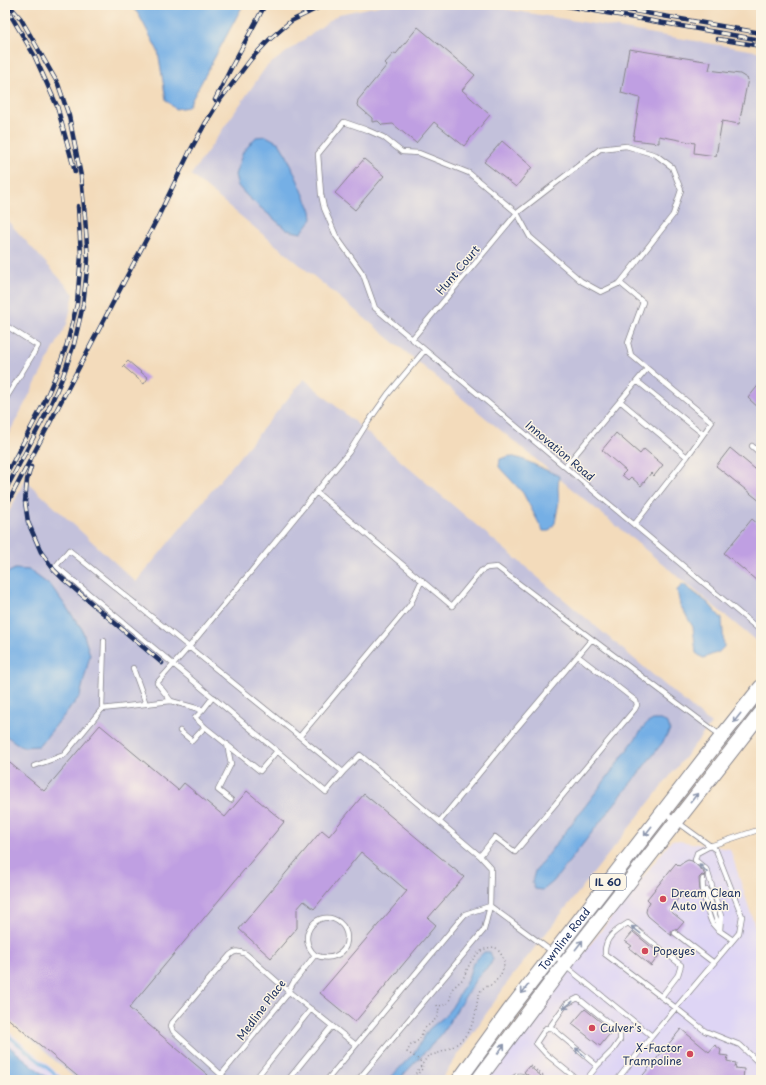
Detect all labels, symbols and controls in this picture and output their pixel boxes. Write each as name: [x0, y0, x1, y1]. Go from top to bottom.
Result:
street label: Hunt Court: [432, 241, 484, 298]
street label: Innovation Road: [522, 417, 599, 485]
one-way arrow: [732, 712, 741, 723]
one-way arrow: [689, 793, 698, 804]
one-way arrow: [643, 825, 652, 836]
one-way arrow: [698, 863, 707, 873]
road number: IL 60: [590, 874, 626, 890]
place label: Dream Clean Auto Wash: [671, 884, 741, 914]
marker: Dream Clean Auto Wash: [658, 894, 668, 904]
street label: Townline Road: [534, 904, 594, 974]
one-way arrow: [631, 925, 642, 934]
one-way arrow: [575, 939, 584, 950]
place label: Popeyes: [653, 942, 695, 959]
marker: Popeyes: [640, 946, 650, 956]
street label: Medline Place: [232, 975, 289, 1044]
one-way arrow: [521, 984, 530, 995]
one-way arrow: [563, 1000, 573, 1009]
place label: Culver's: [600, 1019, 642, 1036]
marker: Culver's: [587, 1023, 597, 1033]
place label: X-Factor Trampoline: [623, 1039, 683, 1069]
one-way arrow: [497, 1043, 505, 1054]
one-way arrow: [574, 1047, 585, 1056]
marker: X-Factor Trampoline: [685, 1049, 695, 1059]

